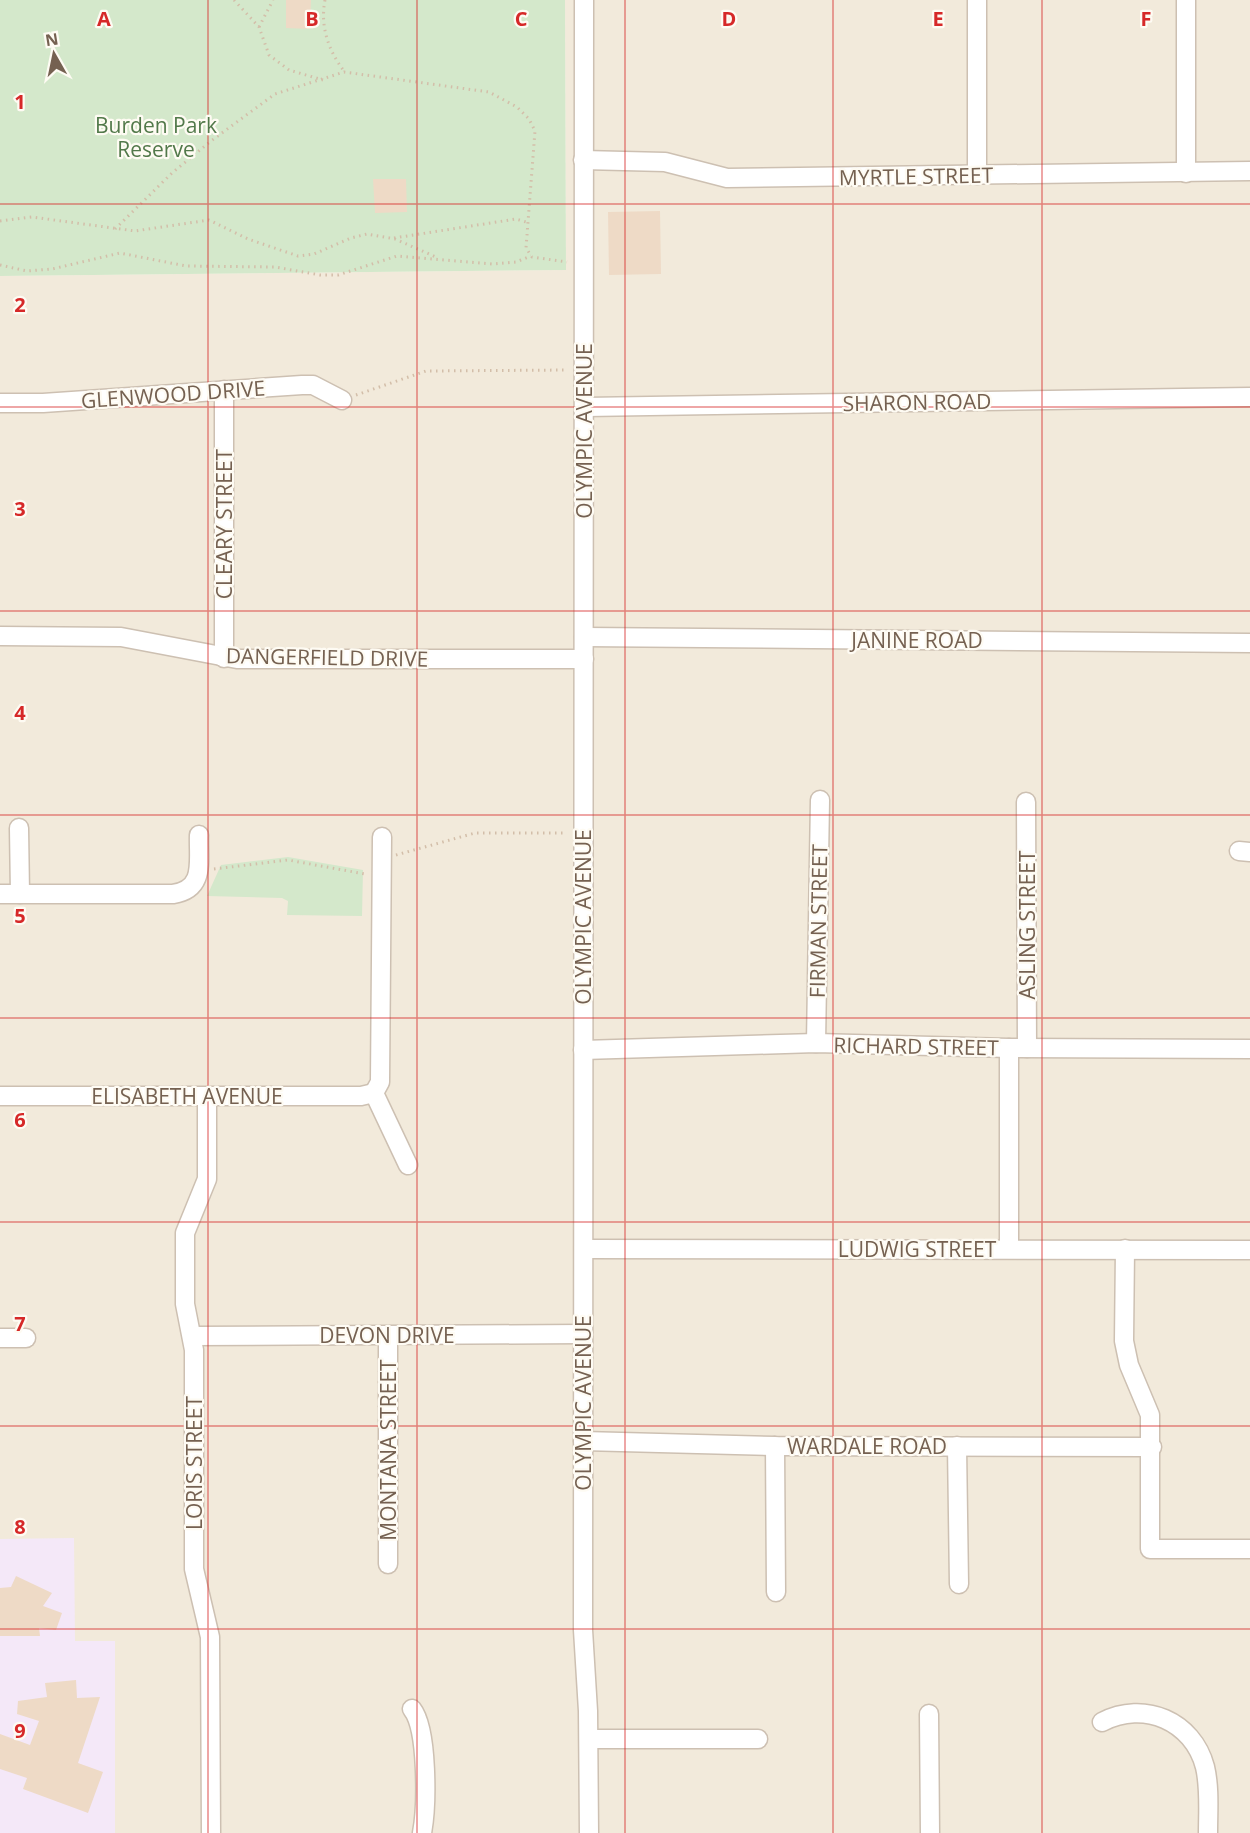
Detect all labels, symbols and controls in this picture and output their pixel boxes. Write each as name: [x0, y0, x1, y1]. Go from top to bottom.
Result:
text: A: [97, 5, 111, 32]
text: B: [305, 5, 319, 32]
text: C: [515, 5, 528, 32]
text: D: [722, 5, 736, 32]
text: E: [932, 5, 944, 32]
text: F: [1141, 5, 1151, 32]
north arrow: [24, 24, 84, 84]
text: N: [44, 27, 60, 51]
text: 1: [14, 88, 26, 115]
park label: Burden Park Reserve: [95, 111, 217, 163]
street label: MYRTLE STREET: [839, 161, 994, 191]
text: 2: [14, 291, 26, 318]
street label: OLYMPIC AVENUE: [570, 343, 598, 519]
street label: GLENWOOD DRIVE: [80, 374, 266, 414]
street label: SHARON ROAD: [842, 387, 992, 417]
street label: CLEARY STREET: [210, 448, 238, 599]
text: 3: [14, 495, 26, 522]
street label: JANINE ROAD: [849, 626, 983, 654]
street label: DANGERFIELD DRIVE: [226, 641, 428, 673]
text: 4: [14, 699, 26, 726]
street label: OLYMPIC AVENUE: [569, 829, 597, 1005]
street label: FIRMAN STREET: [803, 843, 833, 998]
street label: ASLING STREET: [1013, 850, 1041, 1000]
text: 5: [14, 902, 26, 929]
street label: RICHARD STREET: [833, 1031, 999, 1061]
street label: ELISABETH AVENUE: [91, 1082, 283, 1110]
text: 6: [14, 1106, 26, 1133]
street label: LUDWIG STREET: [838, 1235, 997, 1263]
text: 7: [14, 1310, 26, 1337]
street label: OLYMPIC AVENUE: [569, 1315, 597, 1491]
street label: DEVON DRIVE: [319, 1321, 455, 1349]
street label: MONTANA STREET: [374, 1359, 402, 1541]
street label: LORIS STREET: [180, 1396, 208, 1530]
street label: WARDALE ROAD: [787, 1432, 947, 1460]
text: 8: [14, 1513, 26, 1540]
text: 9: [14, 1717, 26, 1744]

